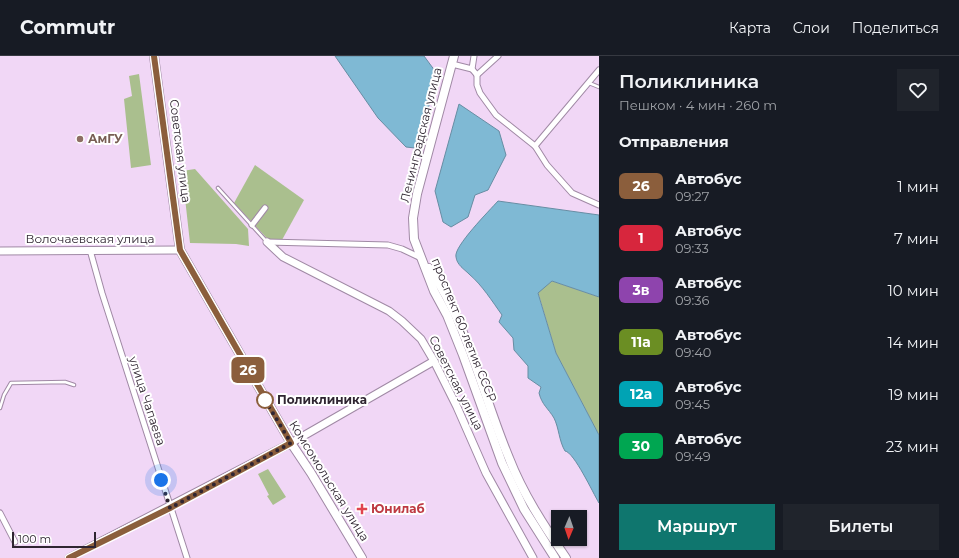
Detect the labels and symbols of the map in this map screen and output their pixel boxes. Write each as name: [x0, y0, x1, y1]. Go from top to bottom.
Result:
street label: Ленинградская улица: [396, 66, 445, 204]
street label: Советская улица: [167, 98, 194, 204]
place label: АмГУ: [88, 131, 123, 146]
marker: АмГУ: [75, 134, 85, 144]
street label: Волочаевская улица: [25, 231, 155, 246]
street label: проспект 60-летия СССР: [429, 256, 500, 404]
street label: Советская улица: [426, 333, 487, 433]
street label: улица Чапаева: [126, 353, 169, 447]
line badge: 26: [230, 357, 266, 383]
marker: Поликлиника: [256, 391, 274, 409]
place label: Поликлиника: [277, 392, 367, 407]
street label: Комсомольская улица: [286, 418, 373, 544]
your location: [151, 470, 171, 490]
place label: Юнилаб: [371, 501, 425, 516]
marker: Юнилаб: [356, 503, 368, 515]
north arrow: [551, 510, 587, 546]
scale bar: [12, 530, 96, 549]

